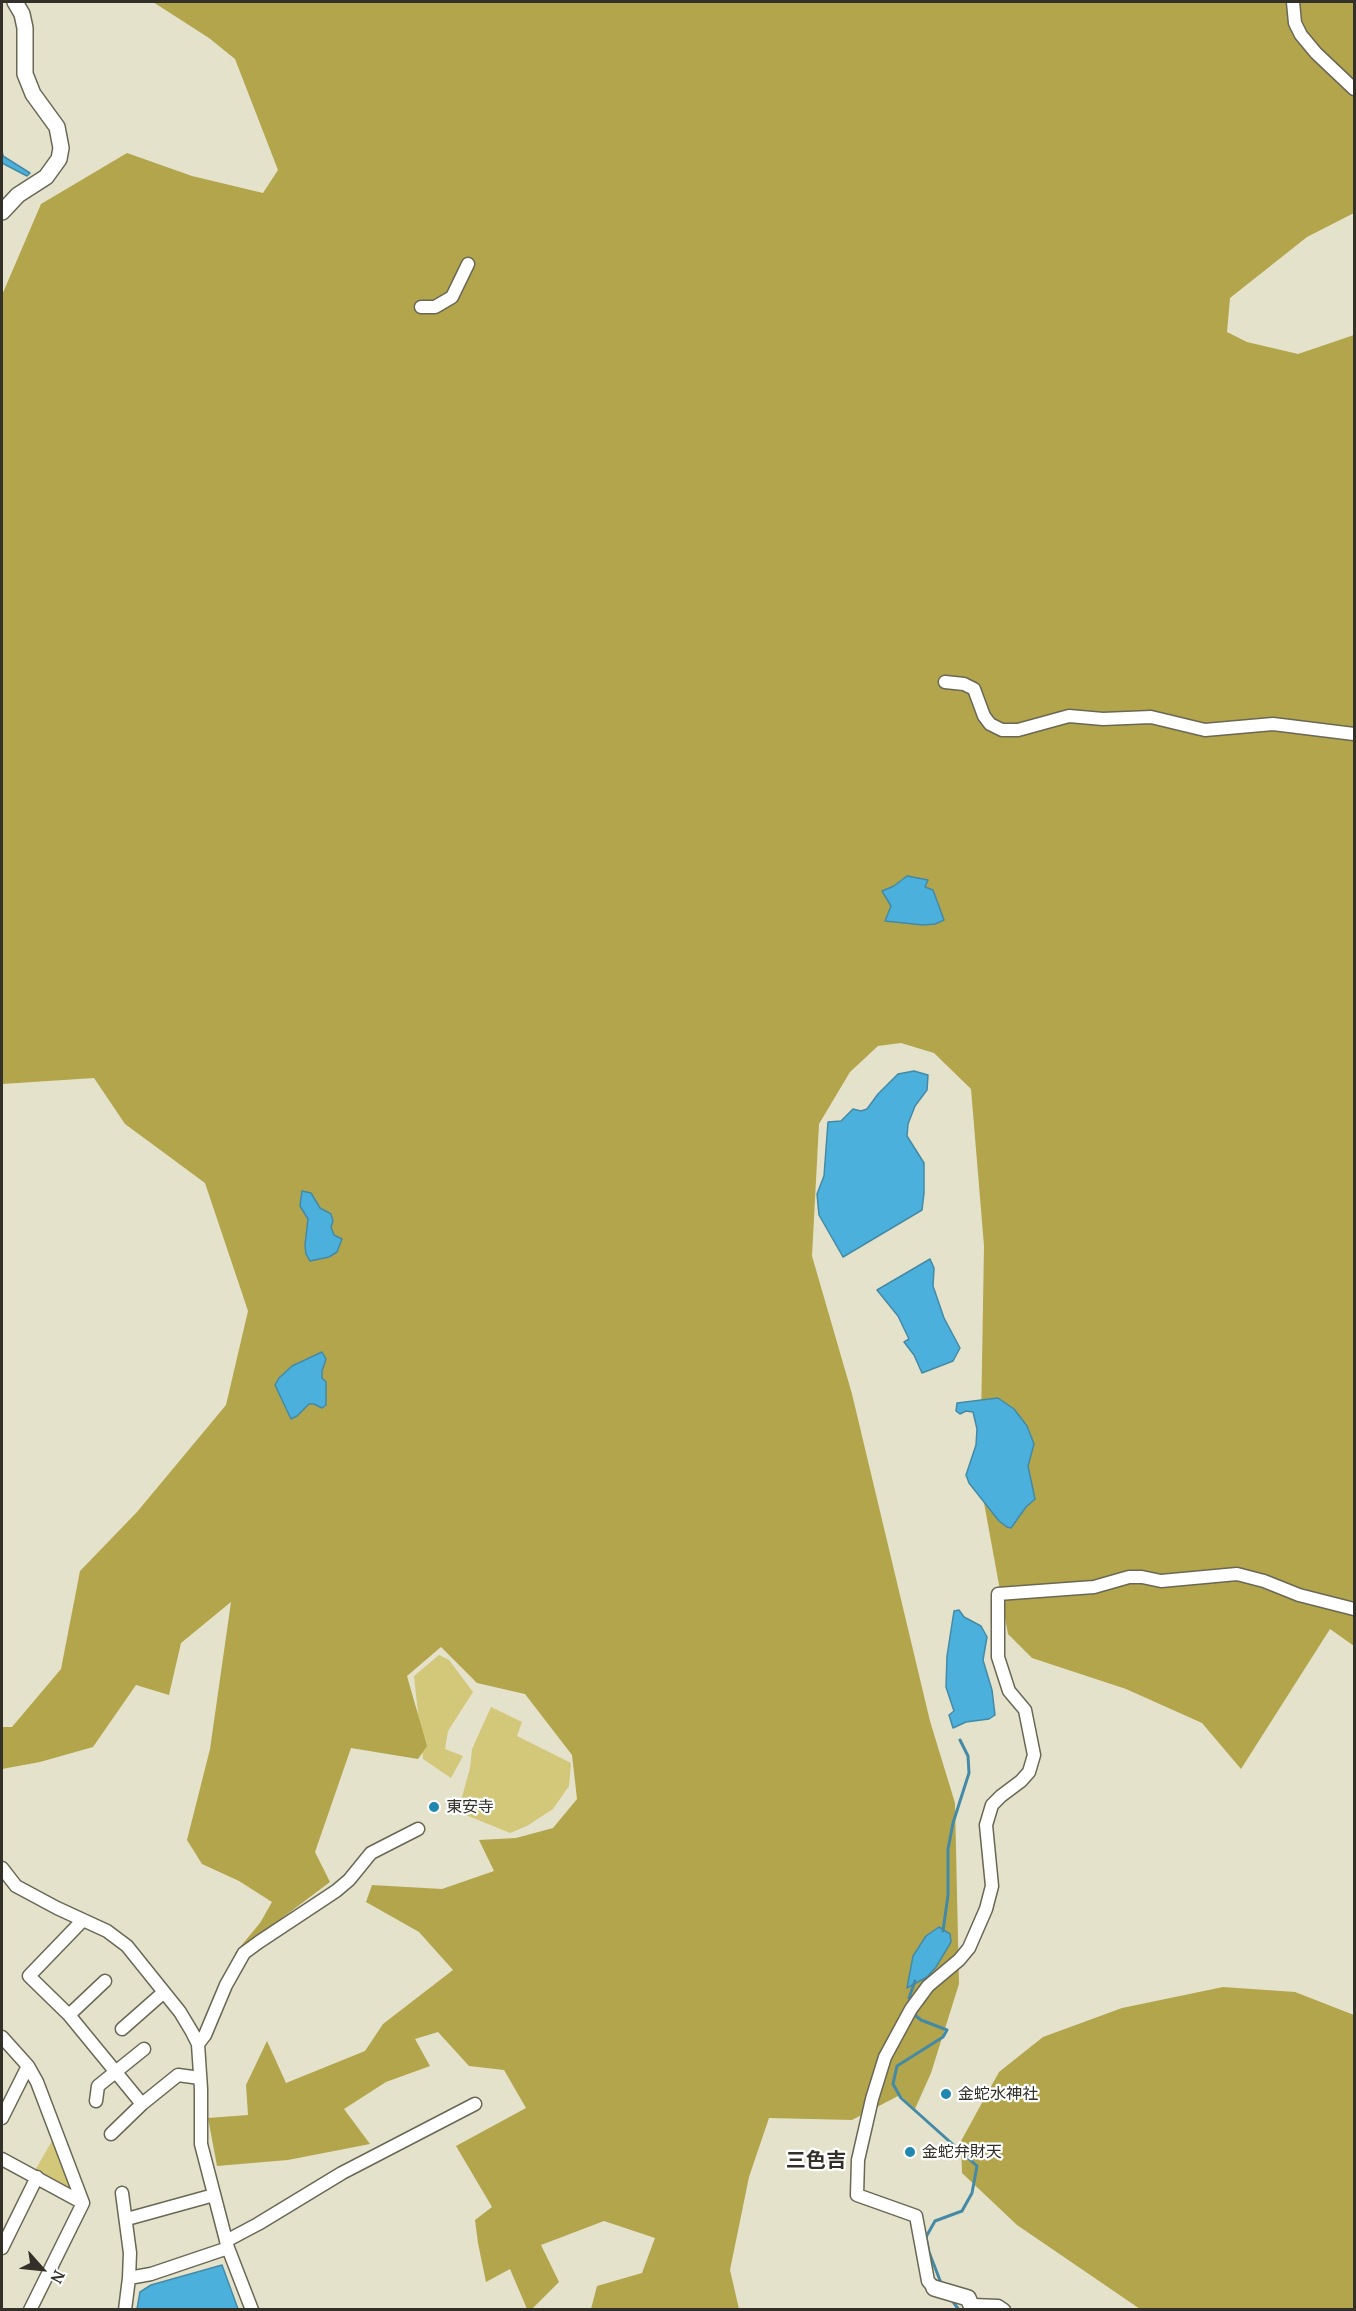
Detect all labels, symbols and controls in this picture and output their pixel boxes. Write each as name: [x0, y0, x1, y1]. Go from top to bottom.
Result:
place label: 東安寺: [446, 1797, 494, 1817]
marker: 東安寺: [427, 1800, 441, 1814]
place label: 金蛇水神社: [958, 2084, 1038, 2104]
marker: 金蛇水神社: [939, 2087, 953, 2101]
place label: 金蛇弁財天: [922, 2142, 1002, 2162]
marker: 金蛇弁財天: [903, 2145, 917, 2159]
district label: 三色吉: [786, 2149, 846, 2173]
north arrow: [12, 2239, 72, 2299]
text: N: [45, 2267, 71, 2288]

